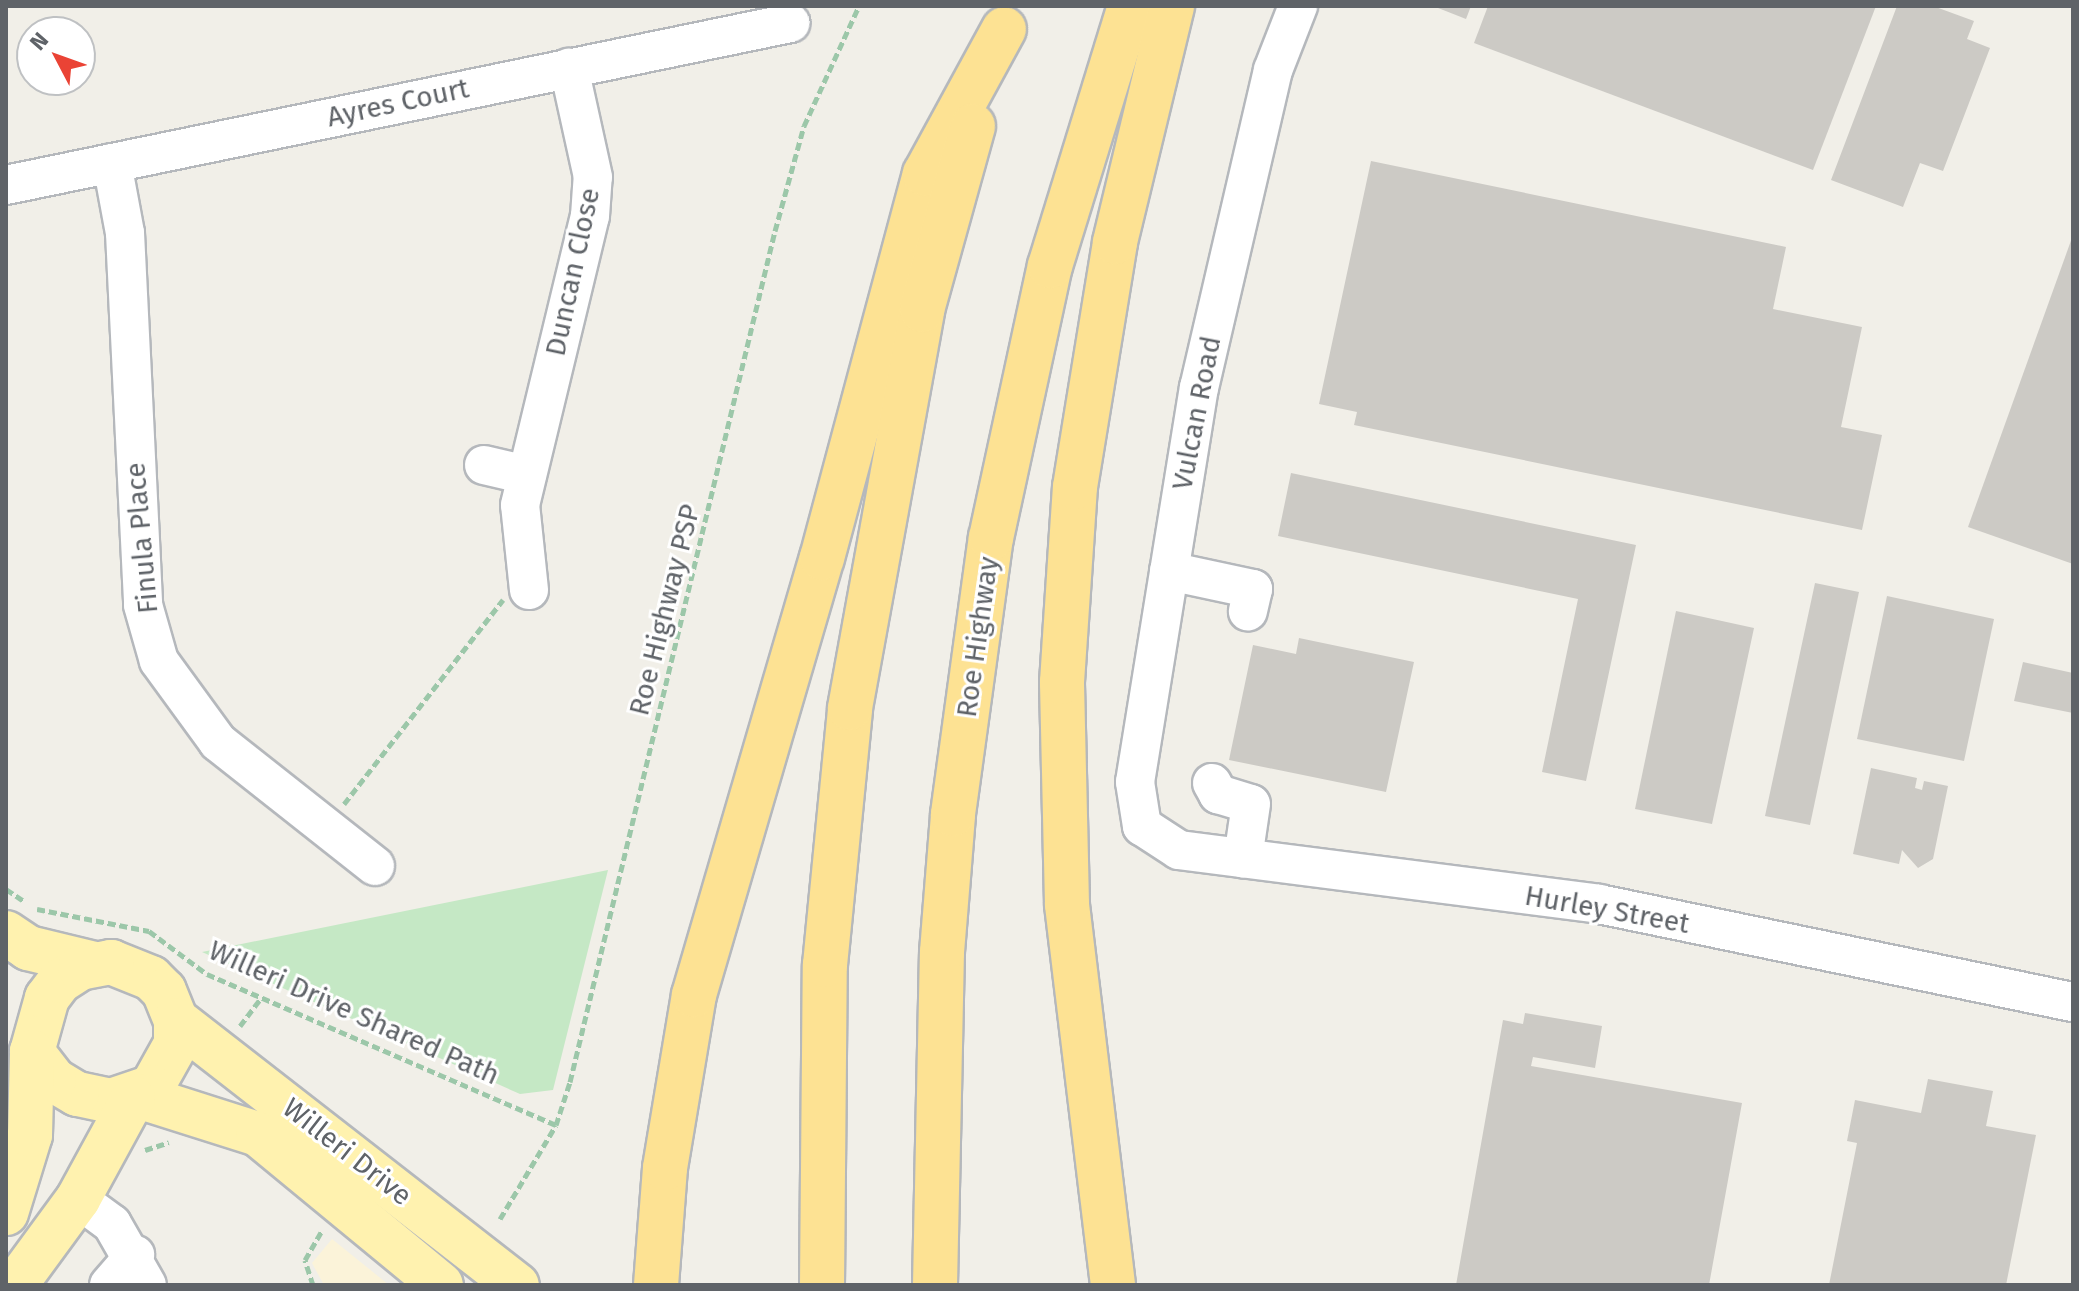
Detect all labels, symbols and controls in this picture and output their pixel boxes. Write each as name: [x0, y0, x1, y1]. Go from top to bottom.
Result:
north arrow: [16, 16, 96, 96]
text: N: [24, 27, 54, 56]
street label: Ayres Court: [324, 72, 472, 134]
street label: Duncan Close: [539, 185, 607, 359]
street label: Vulcan Road: [1166, 333, 1228, 493]
street label: Finula Place: [119, 461, 165, 615]
street label: Roe Highway PSP: [623, 501, 707, 719]
street label: Roe Highway: [950, 555, 1006, 719]
street label: Hurley Street: [1522, 879, 1692, 941]
street label: Willeri Drive Shared Path: [204, 934, 504, 1092]
street label: Willeri Drive: [276, 1091, 418, 1213]

